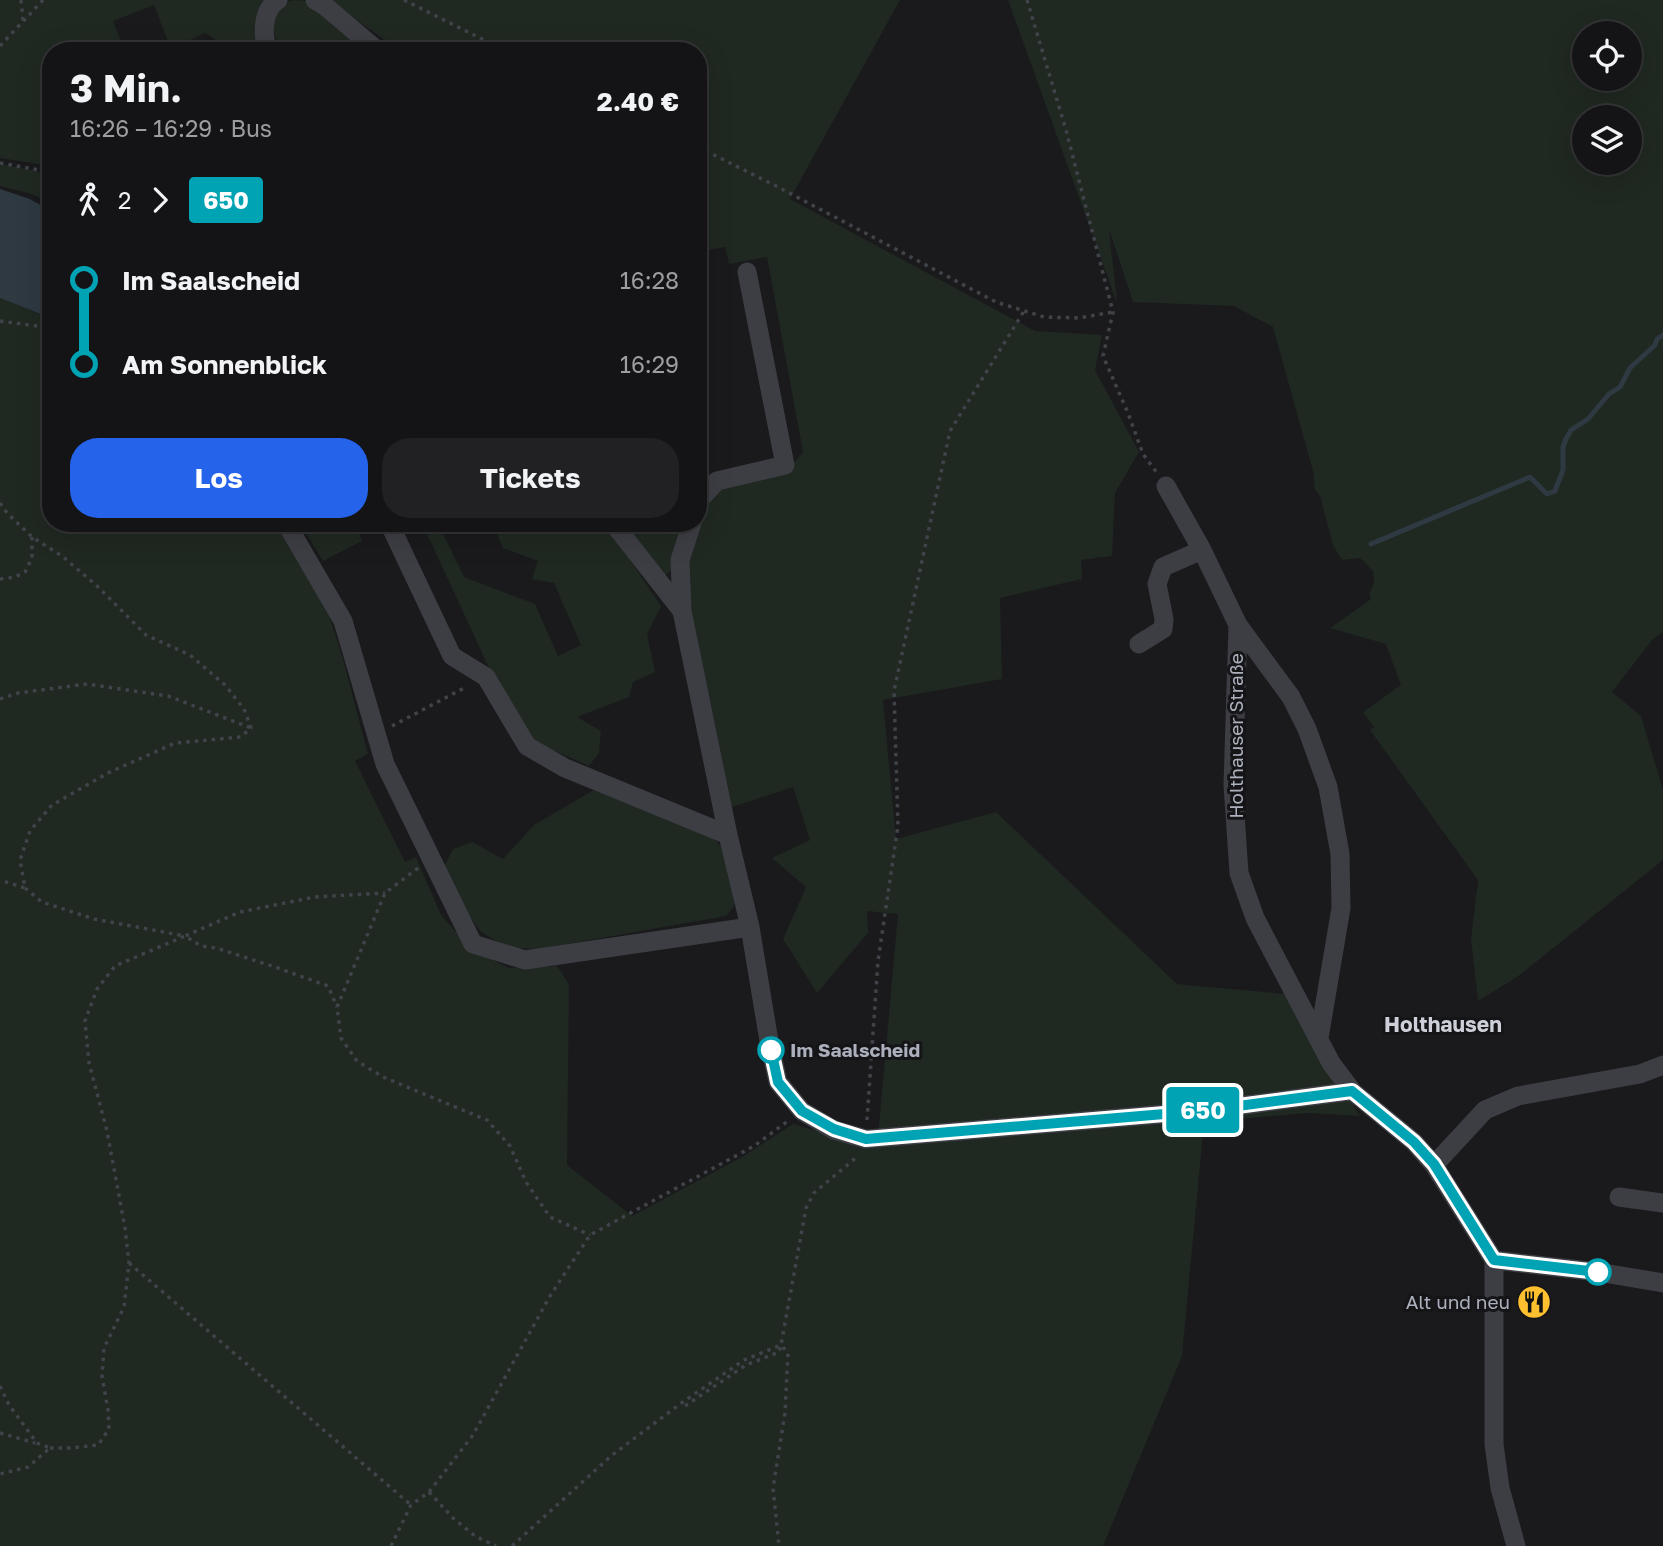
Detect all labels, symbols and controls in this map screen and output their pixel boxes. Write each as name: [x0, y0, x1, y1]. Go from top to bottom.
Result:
map controls: [1572, 21, 1642, 175]
button: locate: [1572, 21, 1642, 91]
text: 3 Min.: [70, 65, 182, 110]
text: 2.40 €: [597, 86, 679, 117]
button: layers: [1572, 105, 1642, 175]
text: 16:26 – 16:29 · Bus: [70, 114, 272, 142]
icon: walk: [70, 181, 108, 219]
icon: forward: [141, 181, 179, 219]
text: 650: [203, 185, 249, 214]
text: 2: [118, 186, 131, 214]
text: Im Saalscheid: [122, 265, 300, 296]
text: 16:28: [620, 266, 679, 294]
text: Am Sonnenblick: [122, 349, 327, 380]
text: 16:29: [620, 350, 679, 378]
button: Los: [70, 438, 368, 518]
button: Tickets: [382, 438, 679, 518]
street label: Holthauser Straße: [1224, 653, 1247, 819]
district label: Holthausen: [1384, 1011, 1502, 1037]
marker: Im Saalscheid: [758, 1037, 784, 1063]
place label: Im Saalscheid: [790, 1038, 920, 1061]
line badge: 650: [1163, 1087, 1243, 1133]
text: 650: [1180, 1095, 1226, 1124]
unlabelled marker: [1585, 1259, 1611, 1285]
restaurant icon: Alt und neu: [1515, 1283, 1553, 1321]
place label: Alt und neu: [1406, 1290, 1510, 1313]

